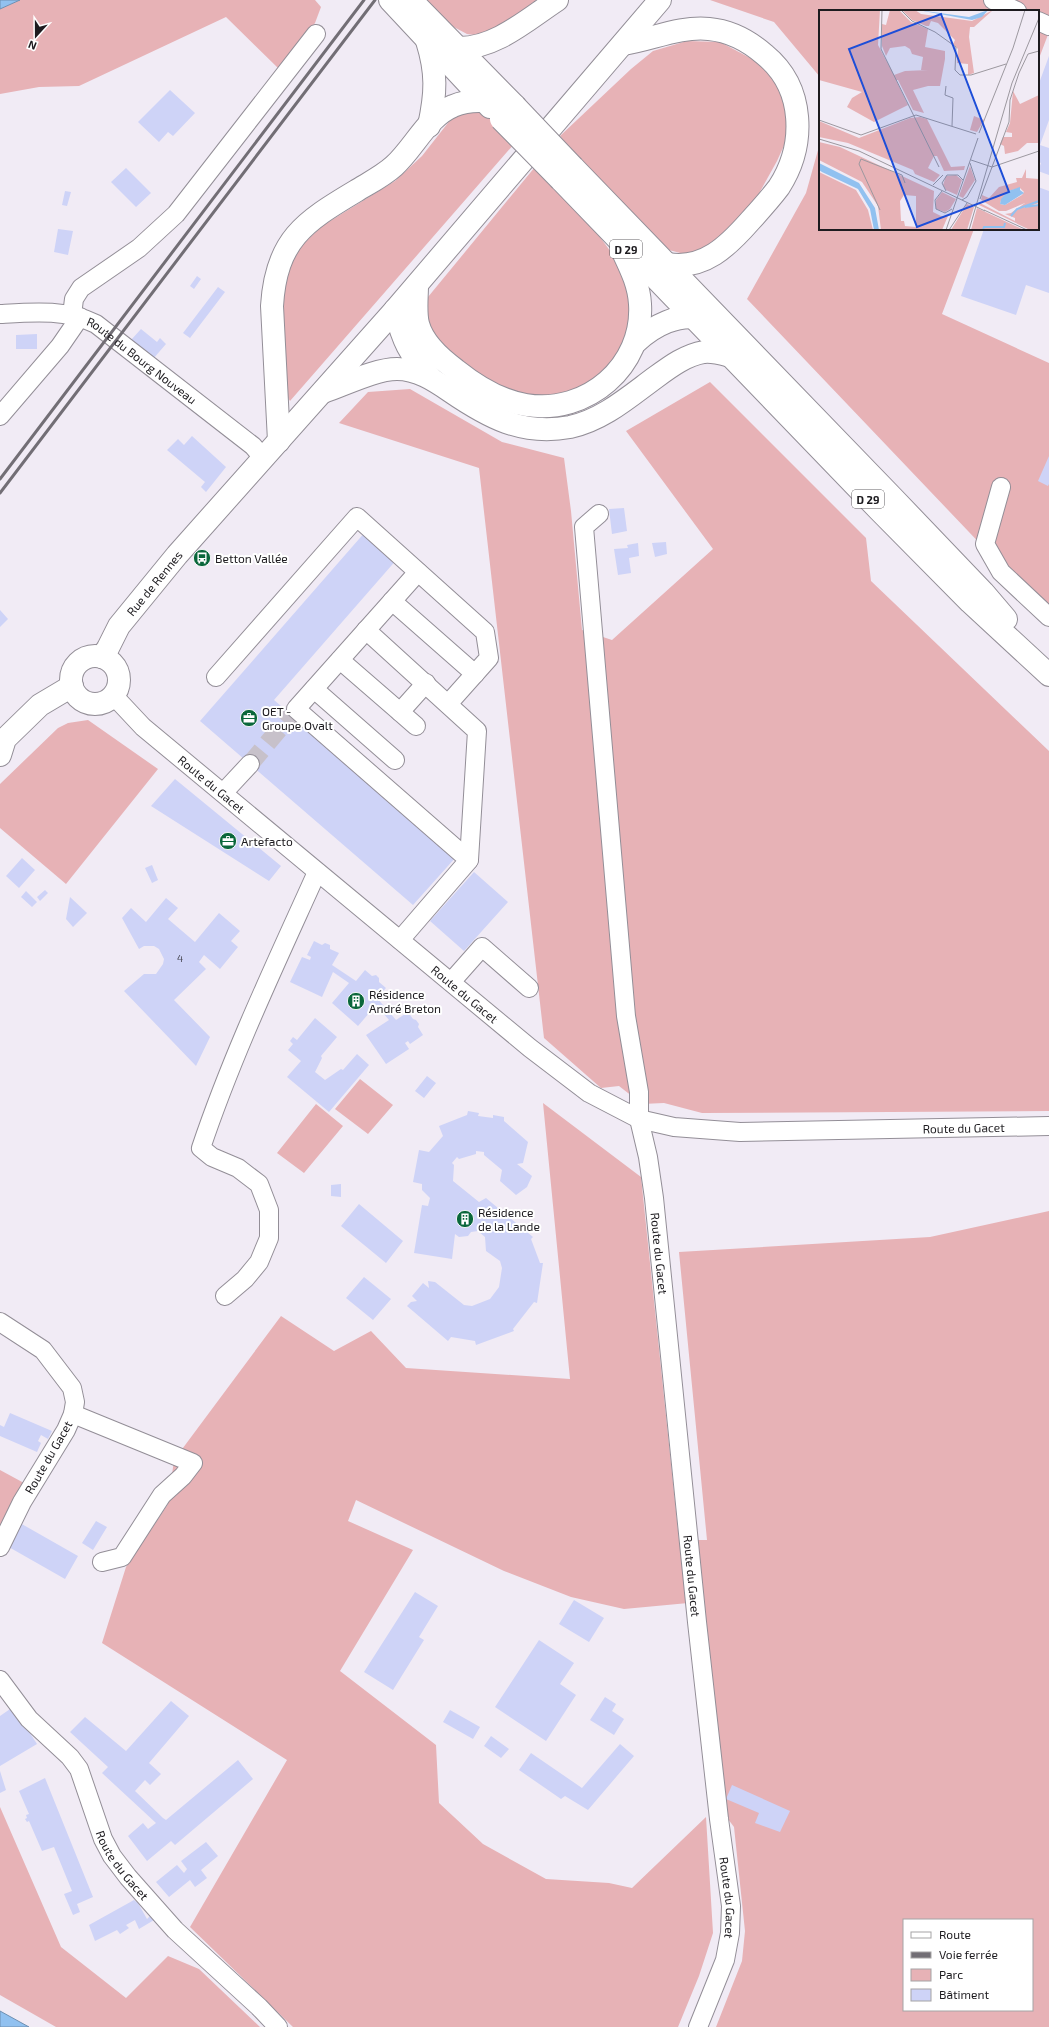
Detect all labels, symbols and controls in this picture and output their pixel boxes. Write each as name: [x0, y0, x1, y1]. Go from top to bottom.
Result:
inset map: [819, 10, 1039, 230]
north arrow: [16, 16, 56, 56]
text: N: [26, 38, 38, 53]
road number: D 29: [610, 240, 642, 258]
street label: Route du Bourg Nouveau: [85, 314, 200, 407]
road number: D 29: [852, 490, 884, 508]
street label: Rue de Rennes: [124, 548, 185, 618]
bus stop icon: Betton Vallée: [192, 548, 212, 568]
place label: Betton Vallée: [215, 551, 288, 565]
place label: OET - Groupe Ovalt: [262, 704, 333, 732]
office icon: OET - Groupe Ovalt: [239, 708, 259, 728]
street label: Route du Gacet: [176, 752, 248, 816]
office icon: Artefacto: [218, 831, 238, 851]
place label: Artefacto: [241, 834, 293, 848]
house number: 4: [177, 952, 183, 964]
street label: Route du Gacet: [429, 962, 501, 1026]
place label: Résidence André Breton: [369, 987, 441, 1015]
building icon: Résidence André Breton: [346, 991, 366, 1011]
street label: Route du Gacet: [922, 1120, 1005, 1135]
place label: Résidence de la Lande: [478, 1205, 540, 1233]
building icon: Résidence de la Lande: [455, 1209, 475, 1229]
street label: Route du Gacet: [649, 1212, 671, 1295]
street label: Route du Gacet: [21, 1418, 75, 1496]
street label: Route du Gacet: [681, 1534, 703, 1618]
street label: Route du Gacet: [94, 1829, 152, 1903]
street label: Route du Gacet: [717, 1856, 738, 1940]
legend: [903, 1919, 1033, 2011]
text: Route: [939, 1927, 971, 1941]
text: Voie ferrée: [939, 1947, 998, 1961]
text: Parc: [939, 1967, 963, 1981]
text: Bâtiment: [939, 1987, 990, 2001]

